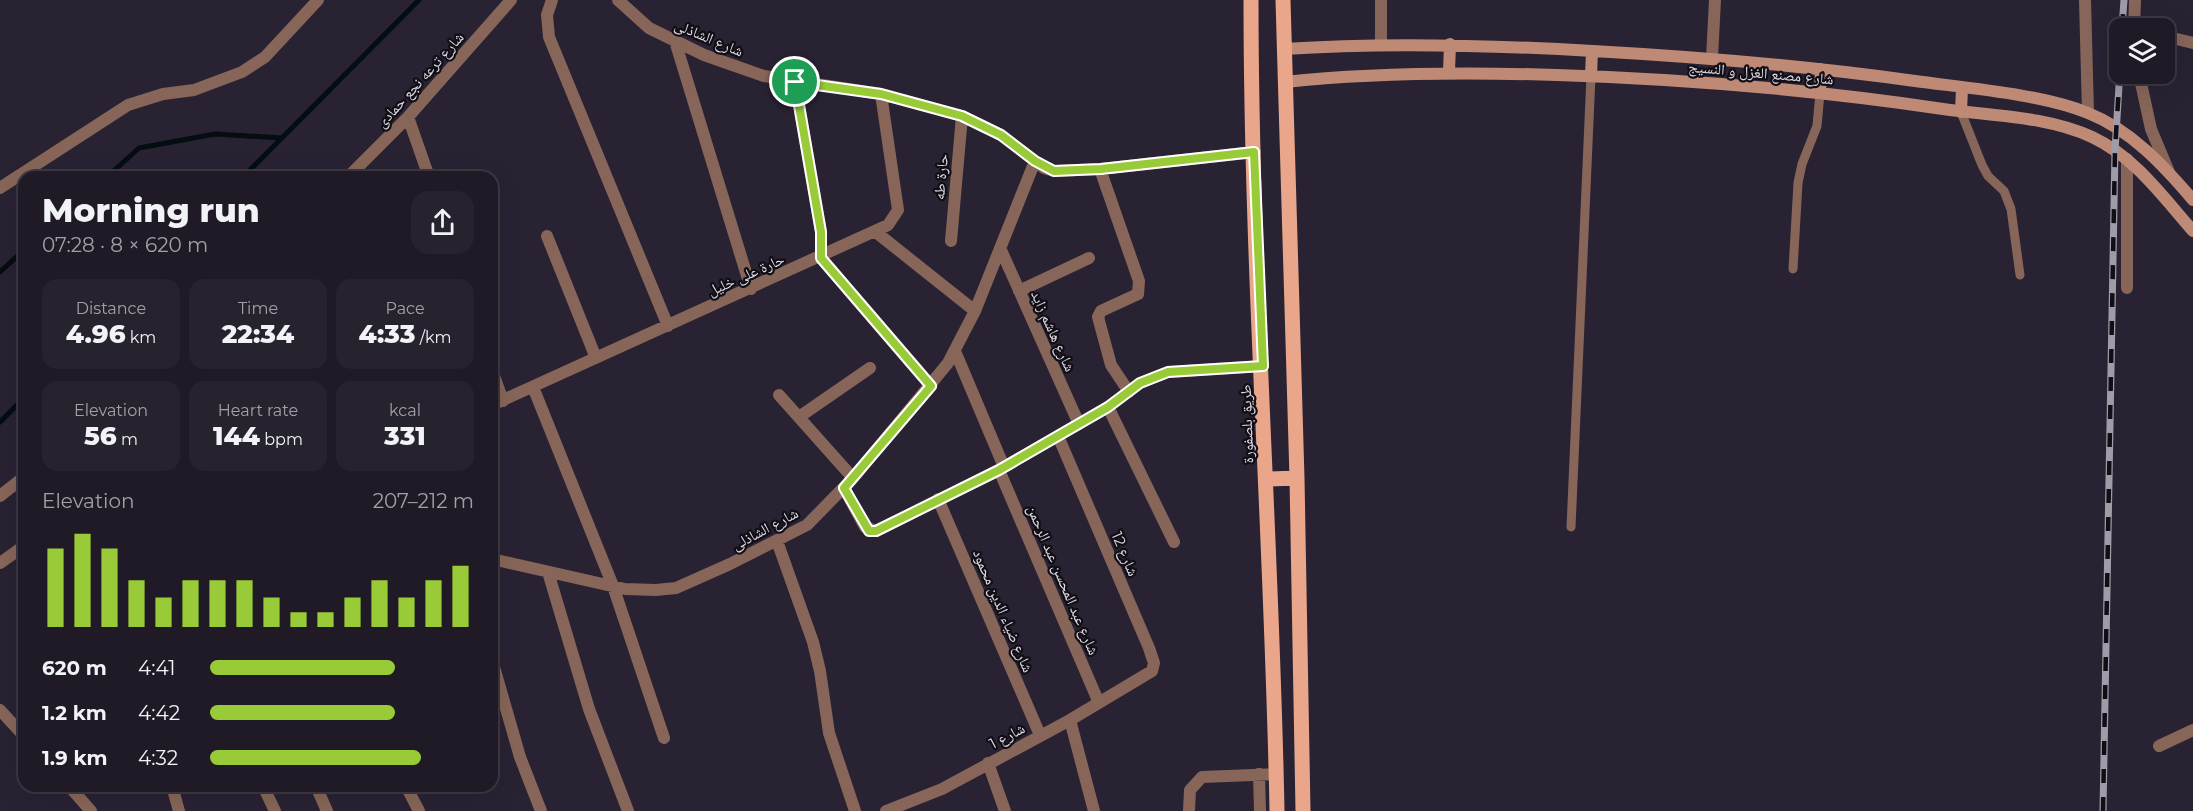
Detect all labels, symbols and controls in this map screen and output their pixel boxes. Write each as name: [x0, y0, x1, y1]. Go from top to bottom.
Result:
street label: شارع الشاذلى: [672, 15, 746, 61]
map controls: [2109, 18, 2175, 84]
button: layers: [2109, 18, 2175, 84]
street label: شارع ترعه نجع حمادى: [372, 28, 468, 132]
pin: [769, 56, 820, 107]
street label: شارع مصنع الغزل و النسيج: [1688, 57, 1835, 89]
icon: arrive: [778, 65, 811, 98]
street label: حارة طه: [929, 153, 952, 201]
text: Morning run: [42, 190, 260, 230]
button: share: [411, 191, 474, 254]
text: 07:28 · 8 × 620 m: [42, 233, 208, 257]
street label: حارة على خليل: [704, 249, 788, 301]
street label: شارع هاشم زايد: [1026, 287, 1080, 375]
text: Distance: [76, 299, 146, 318]
text: Time: [238, 299, 278, 318]
text: Pace: [385, 299, 425, 318]
text: 4.96: [66, 318, 126, 350]
text: 22:34: [222, 318, 294, 350]
text: 4:33: [358, 318, 415, 350]
text: km: [126, 328, 156, 347]
text: /km: [415, 328, 452, 347]
street label: طريق بلصفورة: [1236, 384, 1258, 464]
text: Elevation: [74, 401, 148, 420]
text: Heart rate: [218, 401, 298, 420]
text: kcal: [389, 401, 421, 420]
text: 56: [84, 420, 117, 452]
text: 144: [213, 420, 260, 452]
text: 331: [384, 420, 426, 452]
text: m: [117, 430, 138, 449]
text: bpm: [260, 430, 303, 449]
text: Elevation: [42, 489, 134, 513]
text: 207–212 m: [373, 489, 474, 513]
street label: شارع عبد المحسن عبد الرحمن: [1022, 502, 1104, 658]
street label: شارع الشاذلى: [728, 503, 802, 555]
street label: شارع 12: [1107, 529, 1143, 579]
street label: شارع ضياء الدين محمود: [968, 546, 1038, 676]
text: 620 m: [42, 656, 107, 680]
text: 4:41: [138, 656, 176, 680]
text: 1.2 km: [42, 701, 107, 725]
text: 4:42: [138, 701, 180, 725]
street label: شارع 1: [986, 718, 1029, 754]
text: 1.9 km: [42, 746, 108, 770]
text: 4:32: [138, 746, 178, 770]

